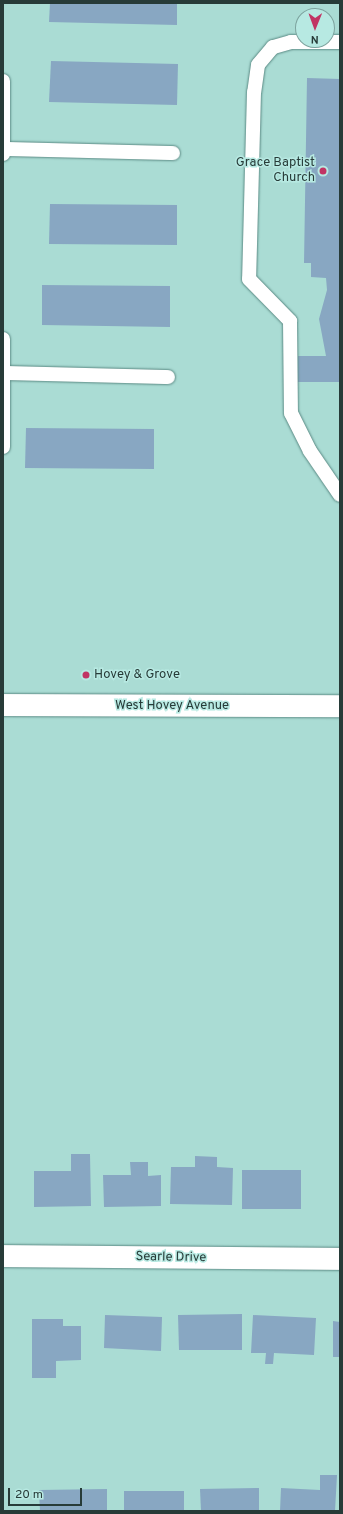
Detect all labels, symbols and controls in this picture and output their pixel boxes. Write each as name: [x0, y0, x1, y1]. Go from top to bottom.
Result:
north arrow: [295, 8, 335, 48]
text: N: [311, 32, 319, 46]
place label: Grace Baptist Church: [236, 156, 315, 187]
marker: Grace Baptist Church: [318, 166, 328, 176]
place label: Hovey & Grove: [94, 667, 180, 683]
marker: Hovey & Grove: [81, 670, 91, 680]
street label: West Hovey Avenue: [115, 698, 229, 714]
street label: Searle Drive: [136, 1250, 206, 1266]
scale bar: [10, 1480, 84, 1506]
text: 20 m: [15, 1487, 43, 1503]

